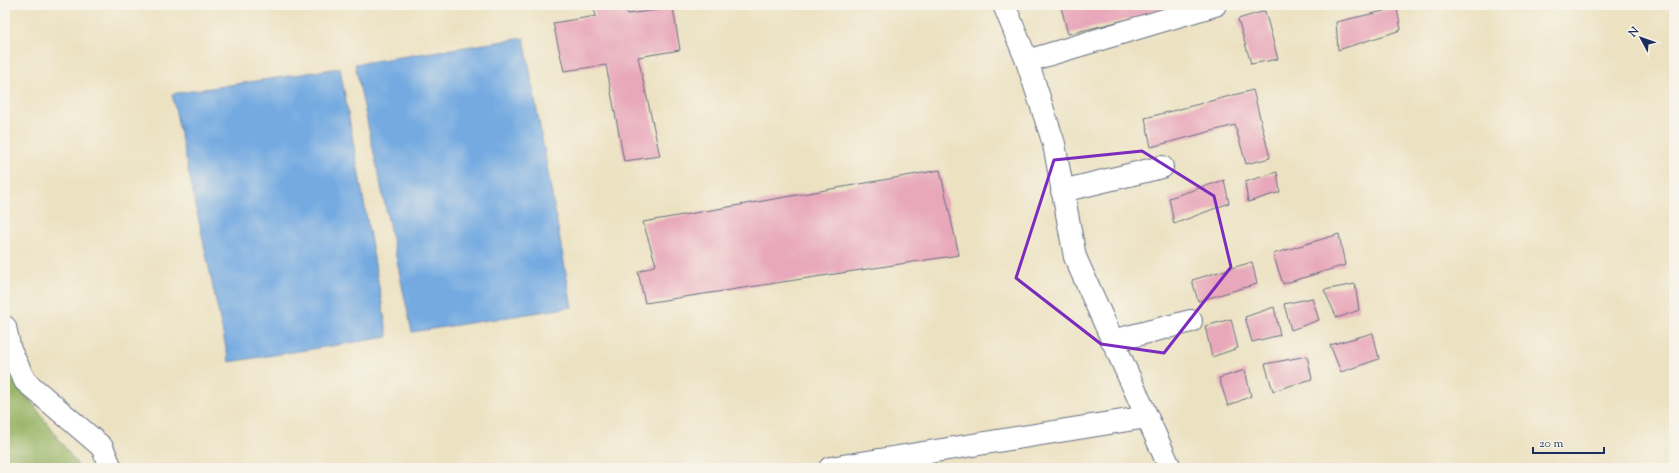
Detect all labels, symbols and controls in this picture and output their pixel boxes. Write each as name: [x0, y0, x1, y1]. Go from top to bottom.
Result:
north arrow: [1621, 18, 1661, 58]
text: N: [1625, 23, 1643, 41]
scale bar: [1533, 429, 1604, 455]
text: 20 m: [1539, 435, 1564, 453]

